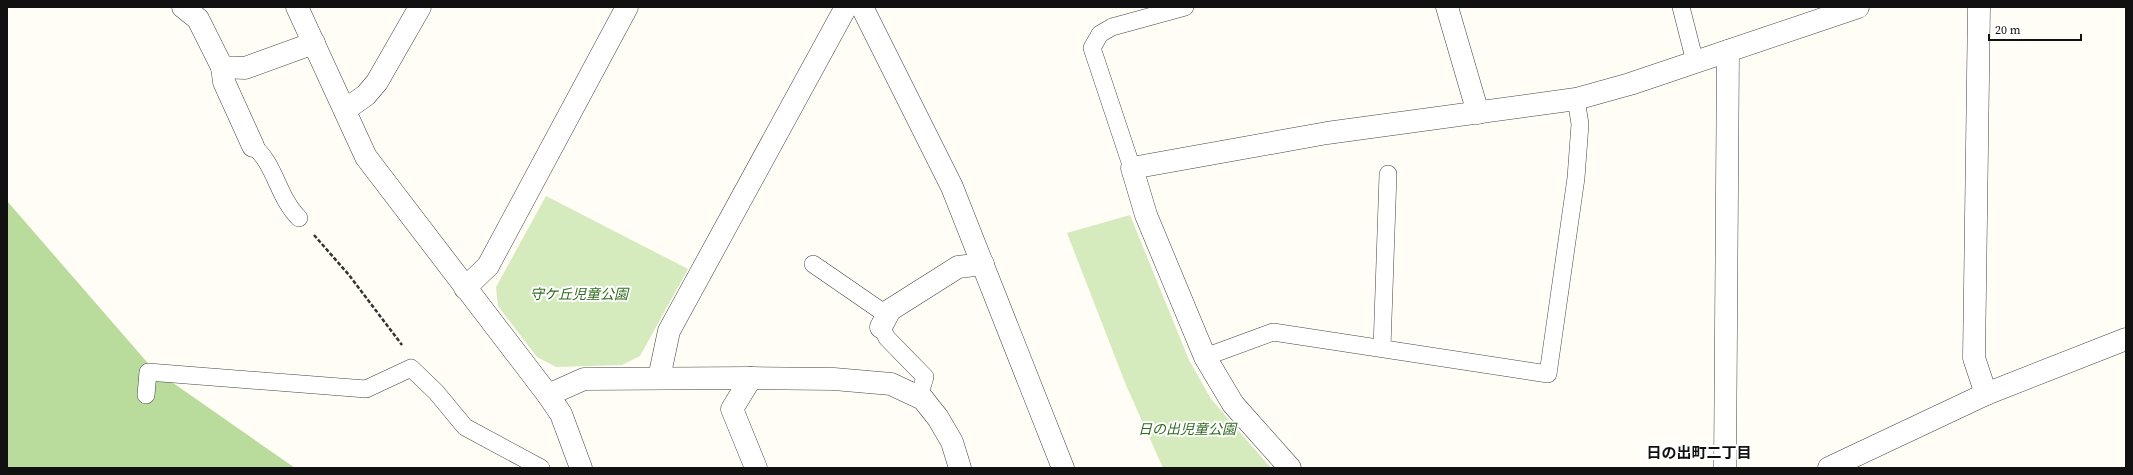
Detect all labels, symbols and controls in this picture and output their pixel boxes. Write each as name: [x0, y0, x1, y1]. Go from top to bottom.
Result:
scale bar: [1989, 16, 2081, 42]
text: 20 m: [1995, 22, 2021, 38]
park label: 守ケ丘児童公園: [530, 284, 630, 304]
park label: 日の出児童公園: [1138, 419, 1238, 439]
district label: 日の出町二丁目: [1646, 442, 1752, 463]

